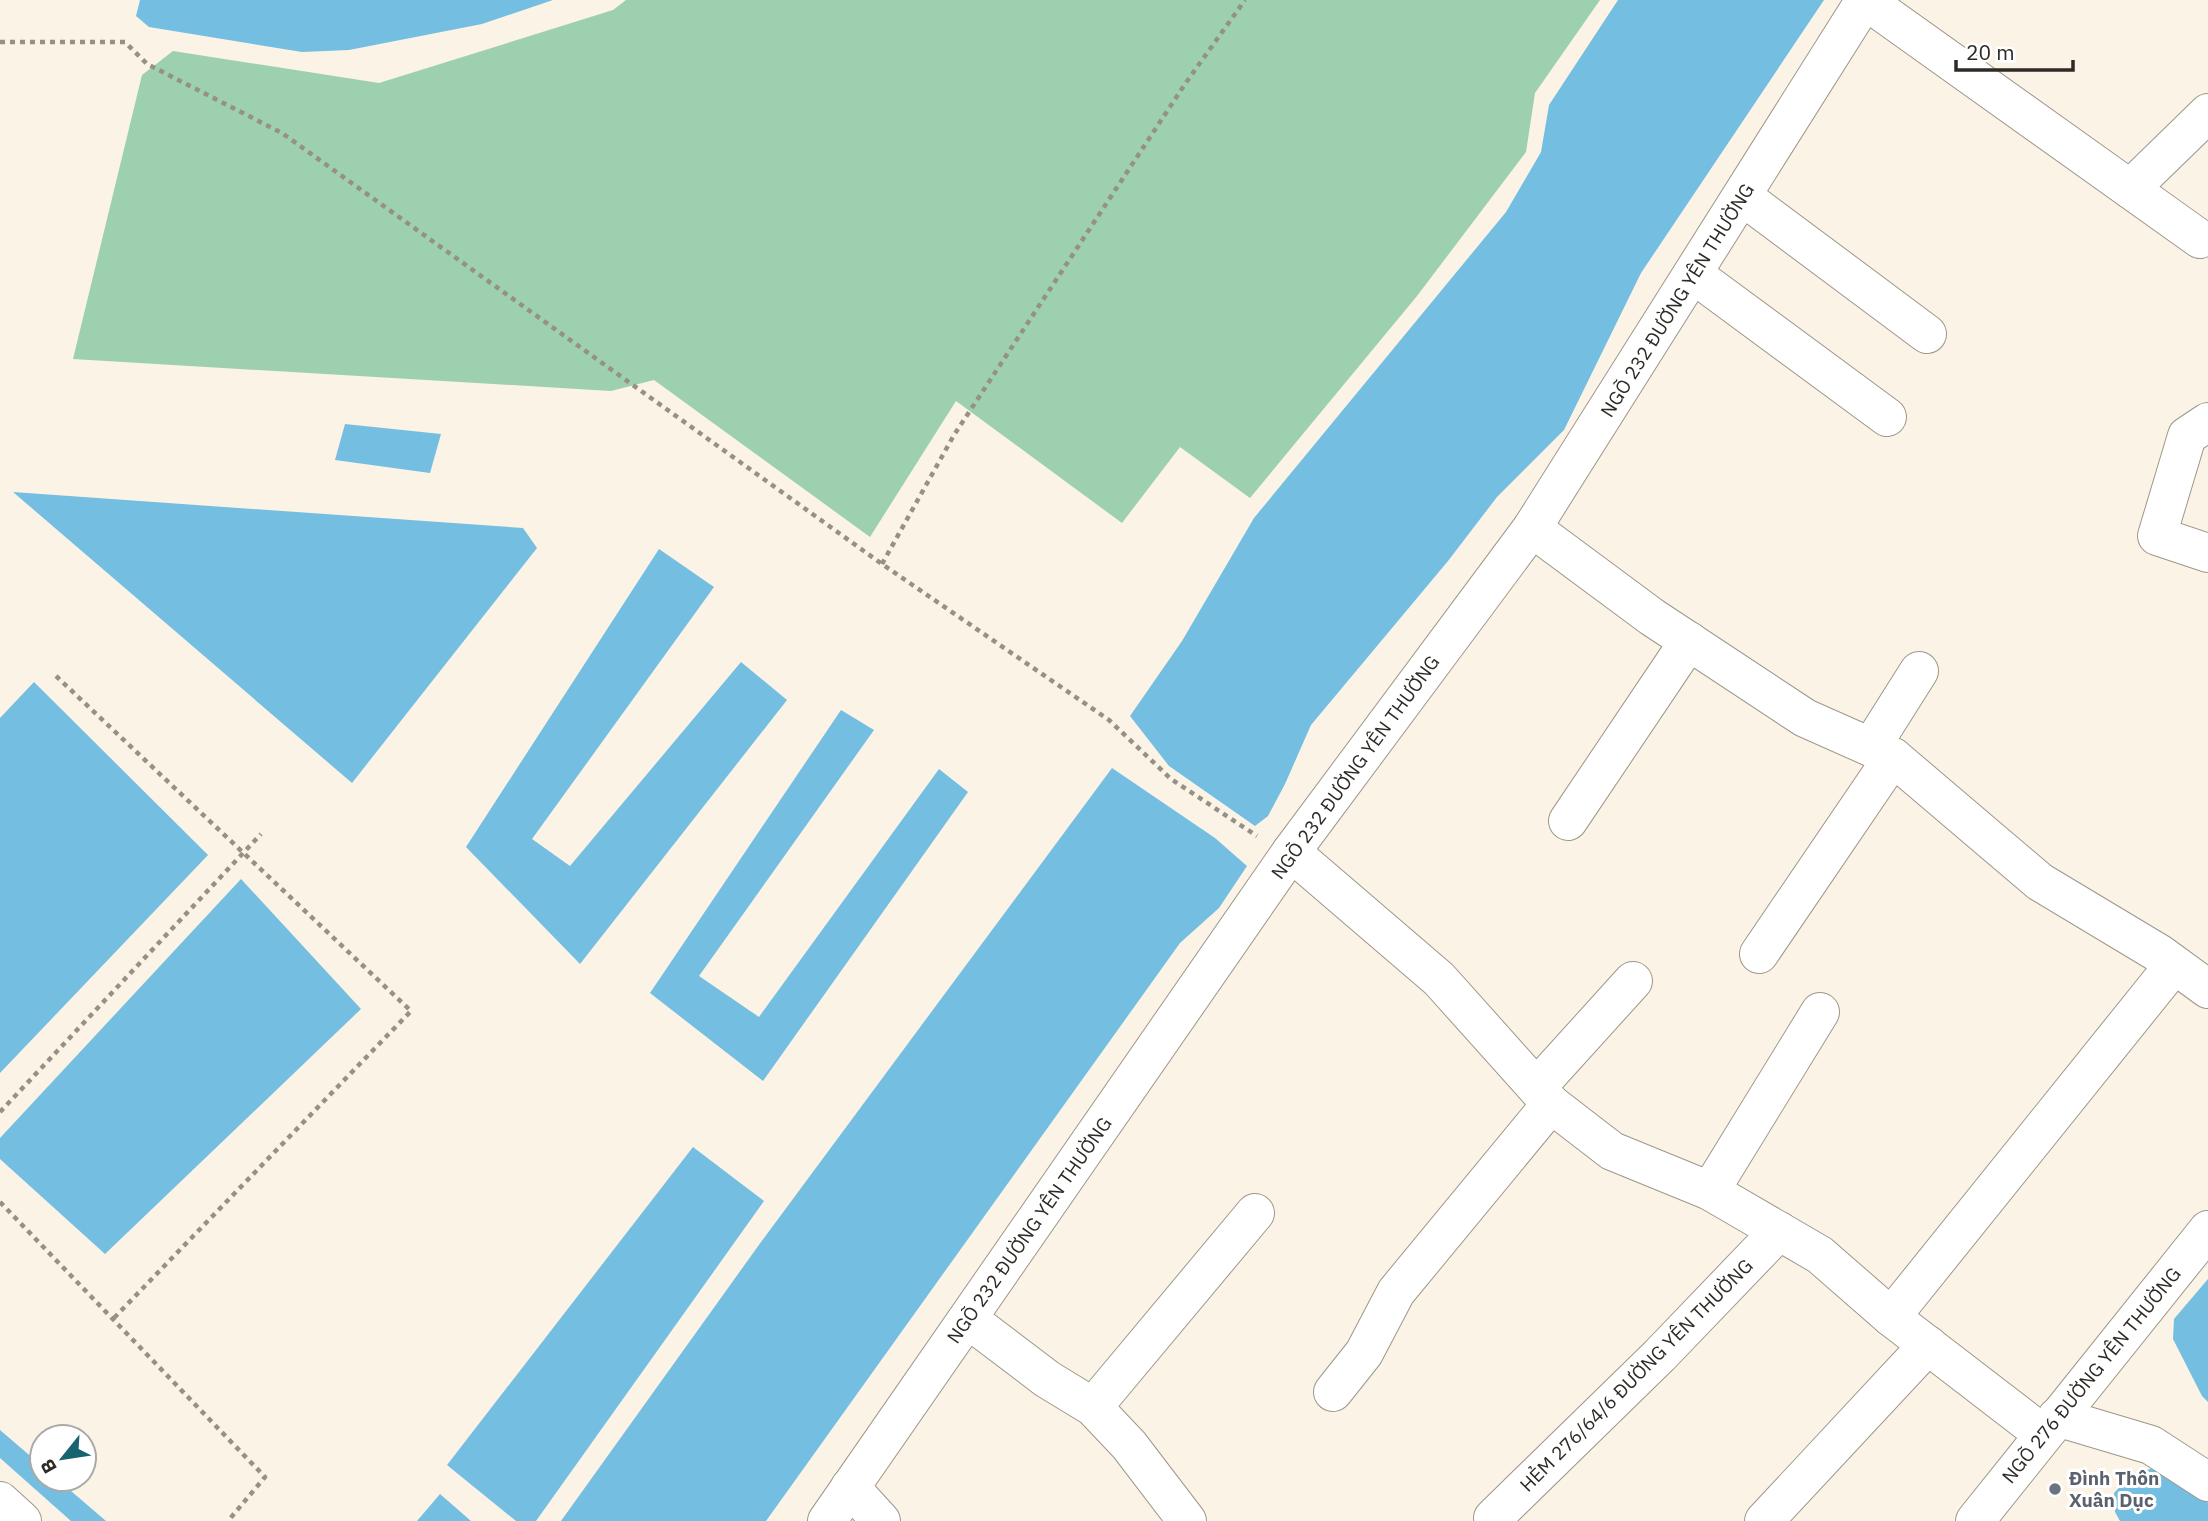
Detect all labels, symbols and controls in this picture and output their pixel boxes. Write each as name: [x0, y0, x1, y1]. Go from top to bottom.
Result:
scale bar: [1956, 28, 2073, 72]
text: 20 m: [1966, 38, 2015, 66]
street label: NGÕ 232 ĐƯỜNG YÊN THƯỜNG: [1595, 179, 1759, 421]
street label: NGÕ 232 ĐƯỜNG YÊN THƯỜNG: [1266, 650, 1444, 884]
street label: NGÕ 232 ĐƯỜNG YÊN THƯỜNG: [941, 1112, 1117, 1348]
street label: HẺM 276/64/6 ĐƯỜNG YÊN THƯỜNG: [1514, 1253, 1758, 1497]
street label: NGÕ 276 ĐƯỜNG YÊN THƯỜNG: [1996, 1262, 2186, 1488]
north arrow: [28, 1423, 98, 1493]
text: B: [35, 1455, 62, 1478]
place label: Đình Thôn Xuân Dục: [2069, 1466, 2159, 1512]
marker: Đình Thôn Xuân Dục: [2047, 1481, 2063, 1497]

